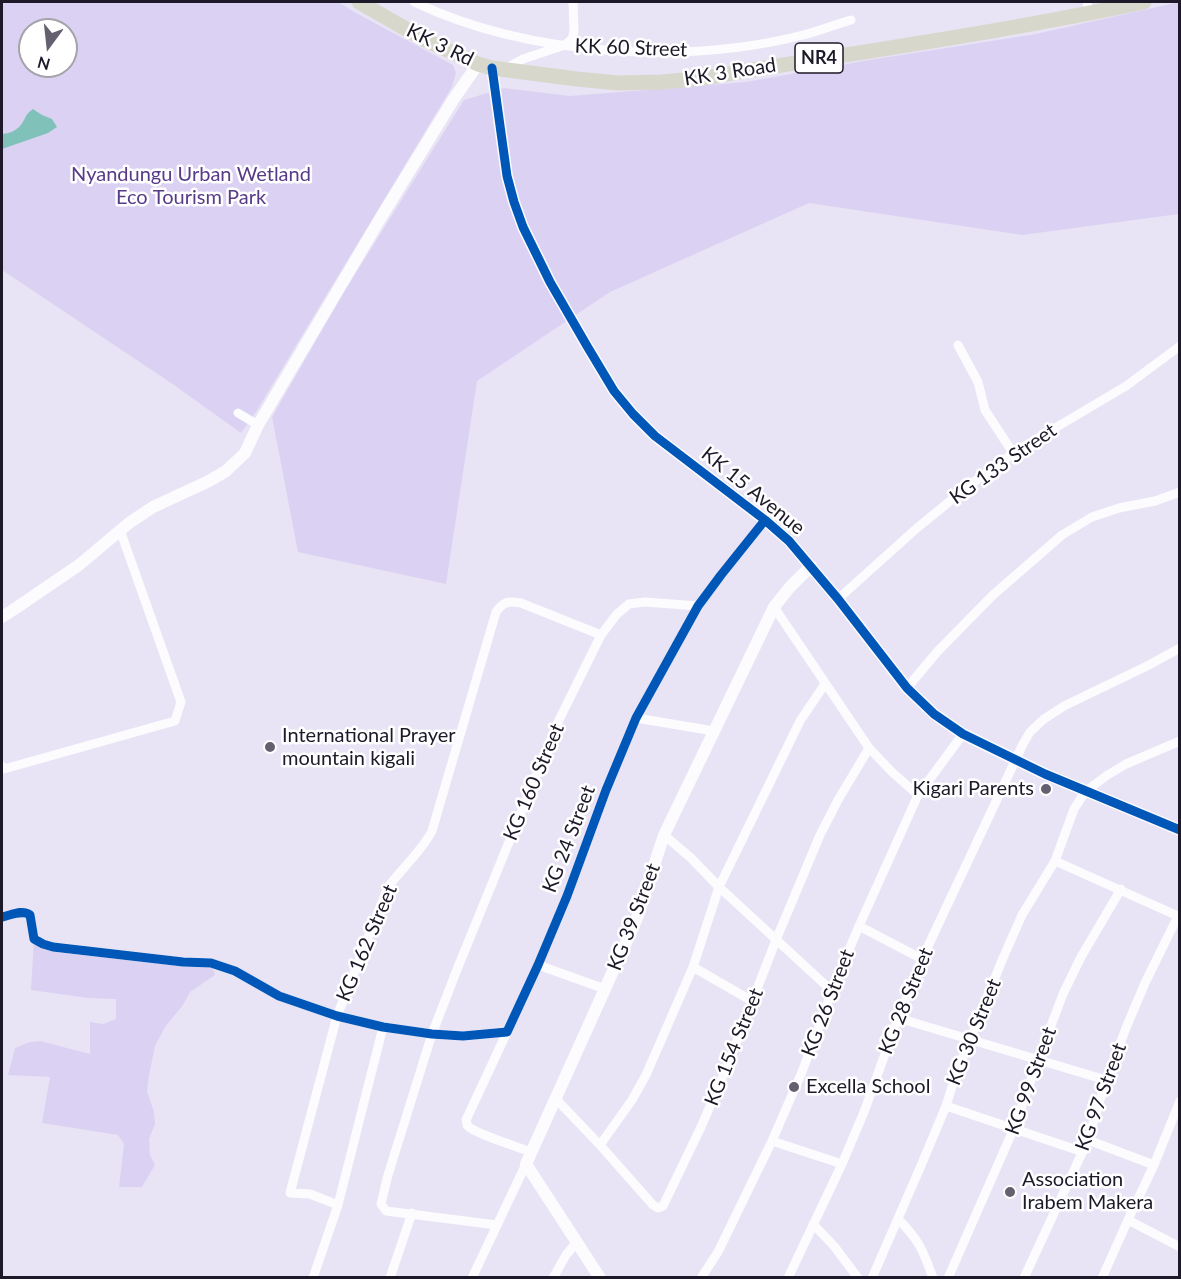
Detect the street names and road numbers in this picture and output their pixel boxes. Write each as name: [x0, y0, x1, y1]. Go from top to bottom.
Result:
street label: KK 3 Rd: [403, 19, 477, 71]
street label: KK 60 Street: [574, 34, 688, 62]
road number: NR4: [795, 43, 843, 73]
street label: KK 3 Road: [682, 53, 778, 91]
street label: KG 133 Street: [945, 418, 1061, 510]
street label: KK 15 Avenue: [696, 442, 810, 540]
street label: KG 160 Street: [499, 720, 569, 844]
street label: KG 24 Street: [538, 782, 600, 896]
street label: KG 39 Street: [603, 860, 665, 974]
street label: KG 162 Street: [332, 881, 402, 1005]
street label: KG 28 Street: [874, 944, 938, 1058]
street label: KG 26 Street: [797, 946, 859, 1060]
street label: KG 30 Street: [942, 975, 1006, 1089]
street label: KG 154 Street: [700, 985, 768, 1109]
street label: KG 99 Street: [1000, 1024, 1062, 1138]
street label: KG 97 Street: [1070, 1040, 1132, 1154]

